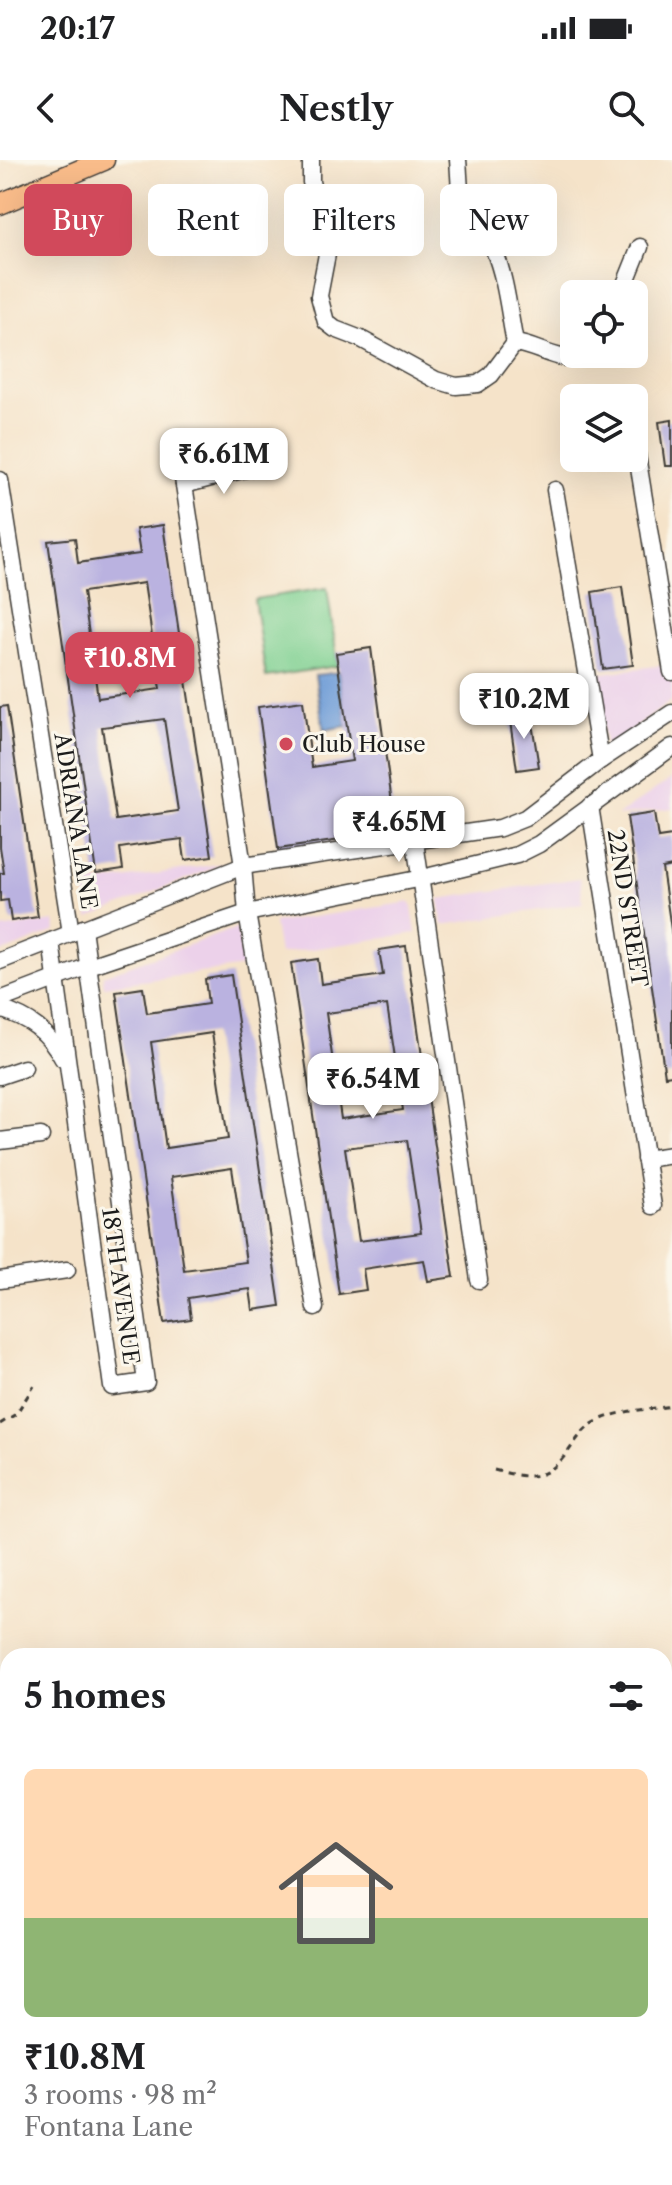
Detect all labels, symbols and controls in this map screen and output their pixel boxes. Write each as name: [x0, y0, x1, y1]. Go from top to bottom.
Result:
text: 20:17: [40, 10, 115, 47]
icon: back: [24, 86, 68, 130]
text: Nestly: [279, 86, 393, 130]
icon: search: [604, 86, 648, 130]
chip: Buy: [24, 184, 132, 256]
chip: Rent: [148, 184, 268, 256]
chip: Filters: [284, 184, 424, 256]
chip: New: [440, 184, 557, 256]
map controls: [560, 280, 648, 472]
button: locate: [560, 280, 648, 368]
button: layers: [560, 384, 648, 472]
pin: ₹6.61M: [159, 428, 289, 496]
text: ₹6.61M: [178, 438, 270, 470]
pin: ₹10.8M: [65, 632, 195, 700]
text: ₹10.8M: [83, 642, 177, 674]
pin: ₹10.2M: [459, 673, 589, 741]
text: ₹10.2M: [478, 683, 570, 715]
street label: ADRIANA LANE: [48, 730, 103, 911]
place label: Club House: [302, 731, 425, 758]
marker: Club House: [277, 735, 295, 753]
pin: ₹4.65M: [334, 796, 464, 864]
text: ₹4.65M: [352, 806, 446, 838]
street label: 22ND STREET: [602, 827, 653, 990]
pin: ₹6.54M: [308, 1053, 438, 1121]
text: ₹6.54M: [326, 1063, 420, 1095]
street label: 18TH AVENUE: [96, 1206, 145, 1366]
icon: filters: [604, 1674, 648, 1718]
text: 5 homes: [24, 1675, 166, 1717]
icon: home: [264, 1821, 408, 1965]
text: ₹10.8M: [24, 2036, 146, 2078]
text: 3 rooms · 98 m²: [24, 2079, 217, 2111]
text: Fontana Lane: [24, 2111, 193, 2143]

